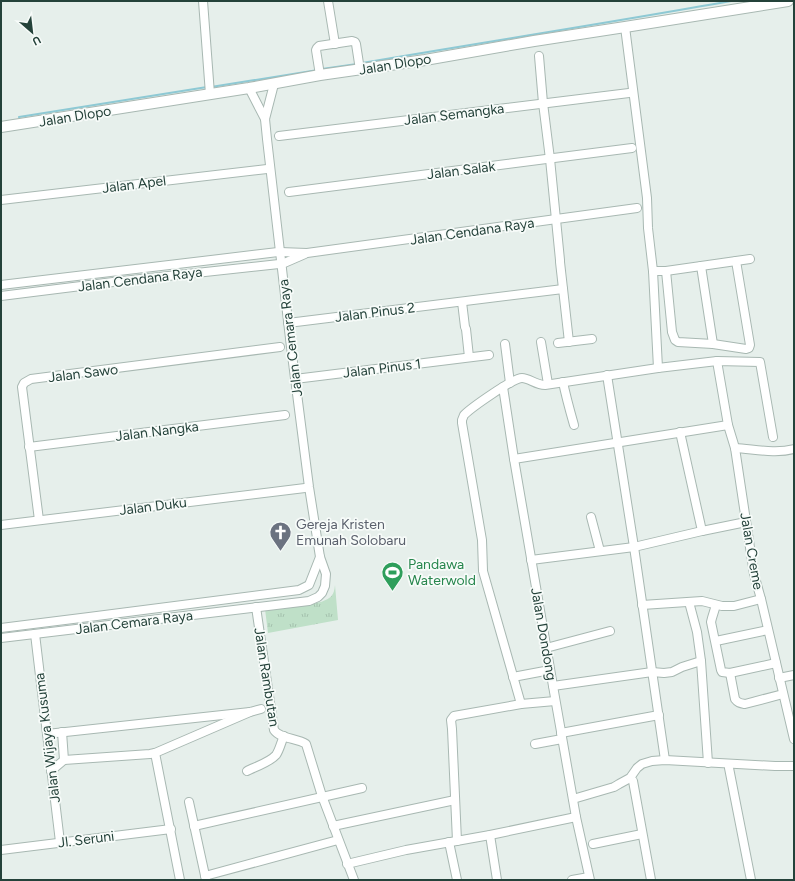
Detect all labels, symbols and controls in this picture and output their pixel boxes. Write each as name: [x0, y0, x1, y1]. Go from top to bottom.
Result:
north arrow: [12, 12, 52, 52]
text: U: [30, 33, 43, 48]
street label: Jalan Dlopo: [358, 50, 432, 79]
street label: Jalan Semangka: [403, 100, 505, 129]
street label: Jalan Dlopo: [38, 102, 112, 131]
street label: Jalan Salak: [426, 158, 496, 183]
street label: Jalan Apel: [101, 172, 167, 197]
street label: Jalan Cendana Raya: [409, 214, 535, 249]
street label: Jalan Cendana Raya: [77, 263, 203, 296]
street label: Jalan Cemara Raya: [275, 278, 306, 398]
street label: Jalan Pinus 2: [334, 299, 416, 326]
street label: Jalan Pinus 1: [342, 355, 422, 382]
street label: Jalan Sawo: [47, 361, 119, 386]
street label: Jalan Nangka: [115, 418, 200, 445]
street label: Jalan Duku: [118, 494, 188, 519]
street label: Jalan Creme: [736, 511, 767, 591]
place label: Gereja Kristen Emunah Solobaru: [296, 516, 406, 549]
church icon: Gereja Kristen Emunah Solobaru: [267, 519, 293, 552]
place label: Pandawa Waterwold: [408, 556, 476, 589]
sports icon: Pandawa Waterwold: [379, 559, 405, 592]
street label: Jalan Dondong: [527, 586, 560, 682]
street label: Jalan Cemara Raya: [74, 607, 194, 638]
street label: Jalan Rambutan: [250, 626, 283, 728]
street label: Jalan Wijaya Kusuma: [31, 672, 64, 804]
street label: Jl. Seruni: [57, 828, 115, 851]

